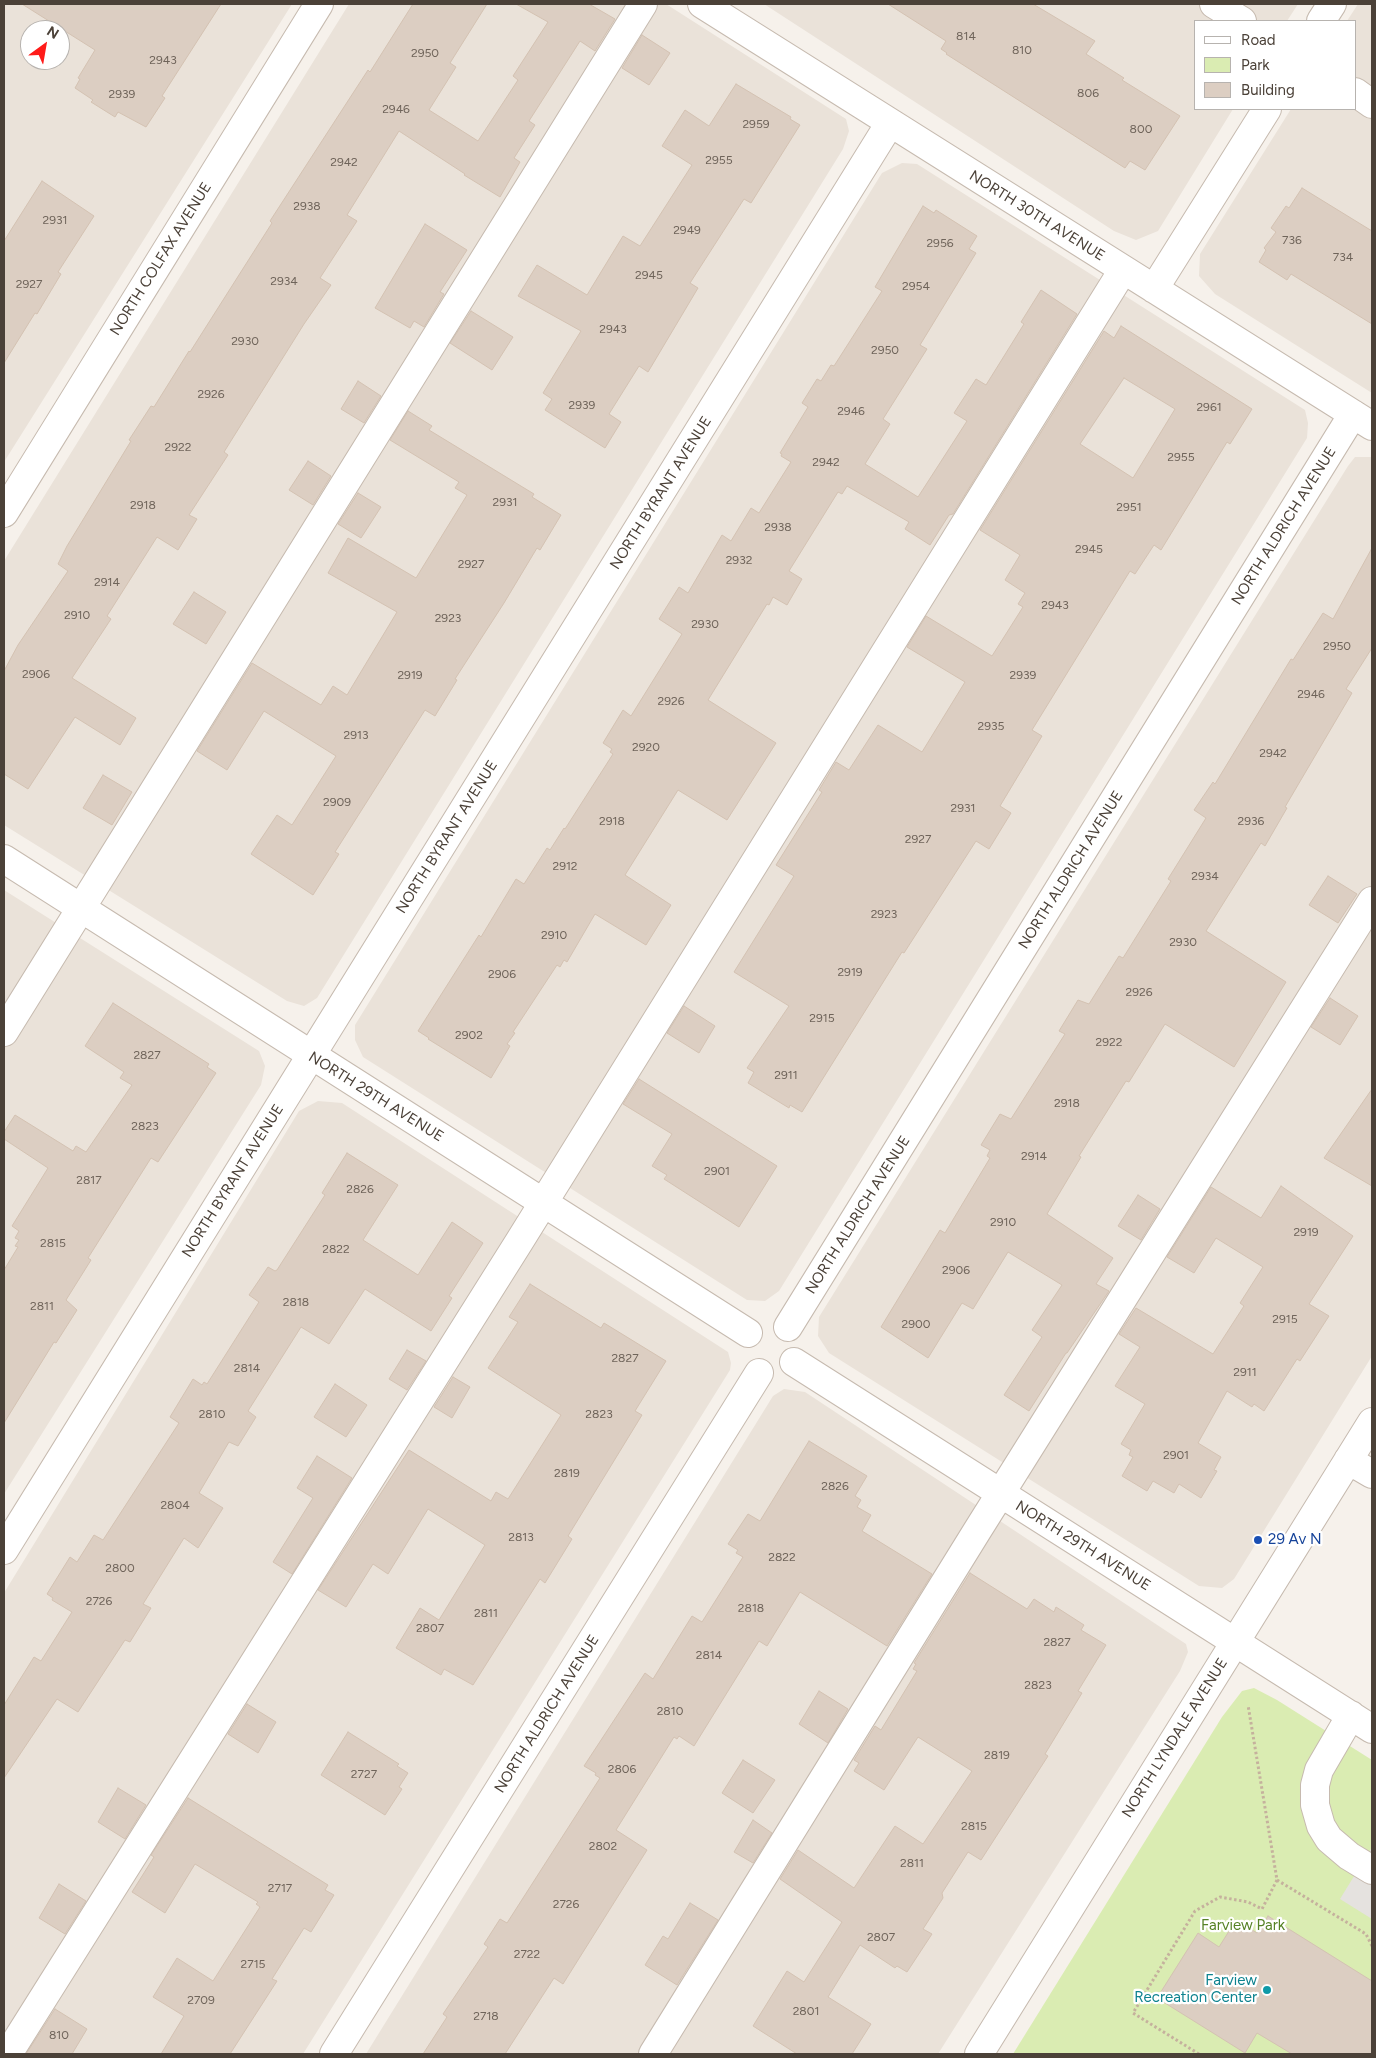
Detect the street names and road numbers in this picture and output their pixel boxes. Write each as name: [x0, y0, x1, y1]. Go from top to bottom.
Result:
street label: NORTH 30TH AVENUE: [966, 167, 1108, 265]
street label: NORTH COLFAX AVENUE: [106, 179, 216, 339]
street label: NORTH BYRANT AVENUE: [606, 413, 716, 573]
street label: NORTH ALDRICH AVENUE: [1228, 444, 1340, 608]
street label: NORTH BYRANT AVENUE: [392, 757, 502, 917]
street label: NORTH ALDRICH AVENUE: [1015, 788, 1127, 952]
street label: NORTH 29TH AVENUE: [305, 1048, 447, 1146]
street label: NORTH BYRANT AVENUE: [178, 1101, 288, 1261]
street label: NORTH ALDRICH AVENUE: [802, 1133, 914, 1297]
street label: NORTH 29TH AVENUE: [1012, 1497, 1154, 1595]
street label: NORTH ALDRICH AVENUE: [491, 1632, 603, 1796]
street label: NORTH LYNDALE AVENUE: [1118, 1655, 1232, 1821]

